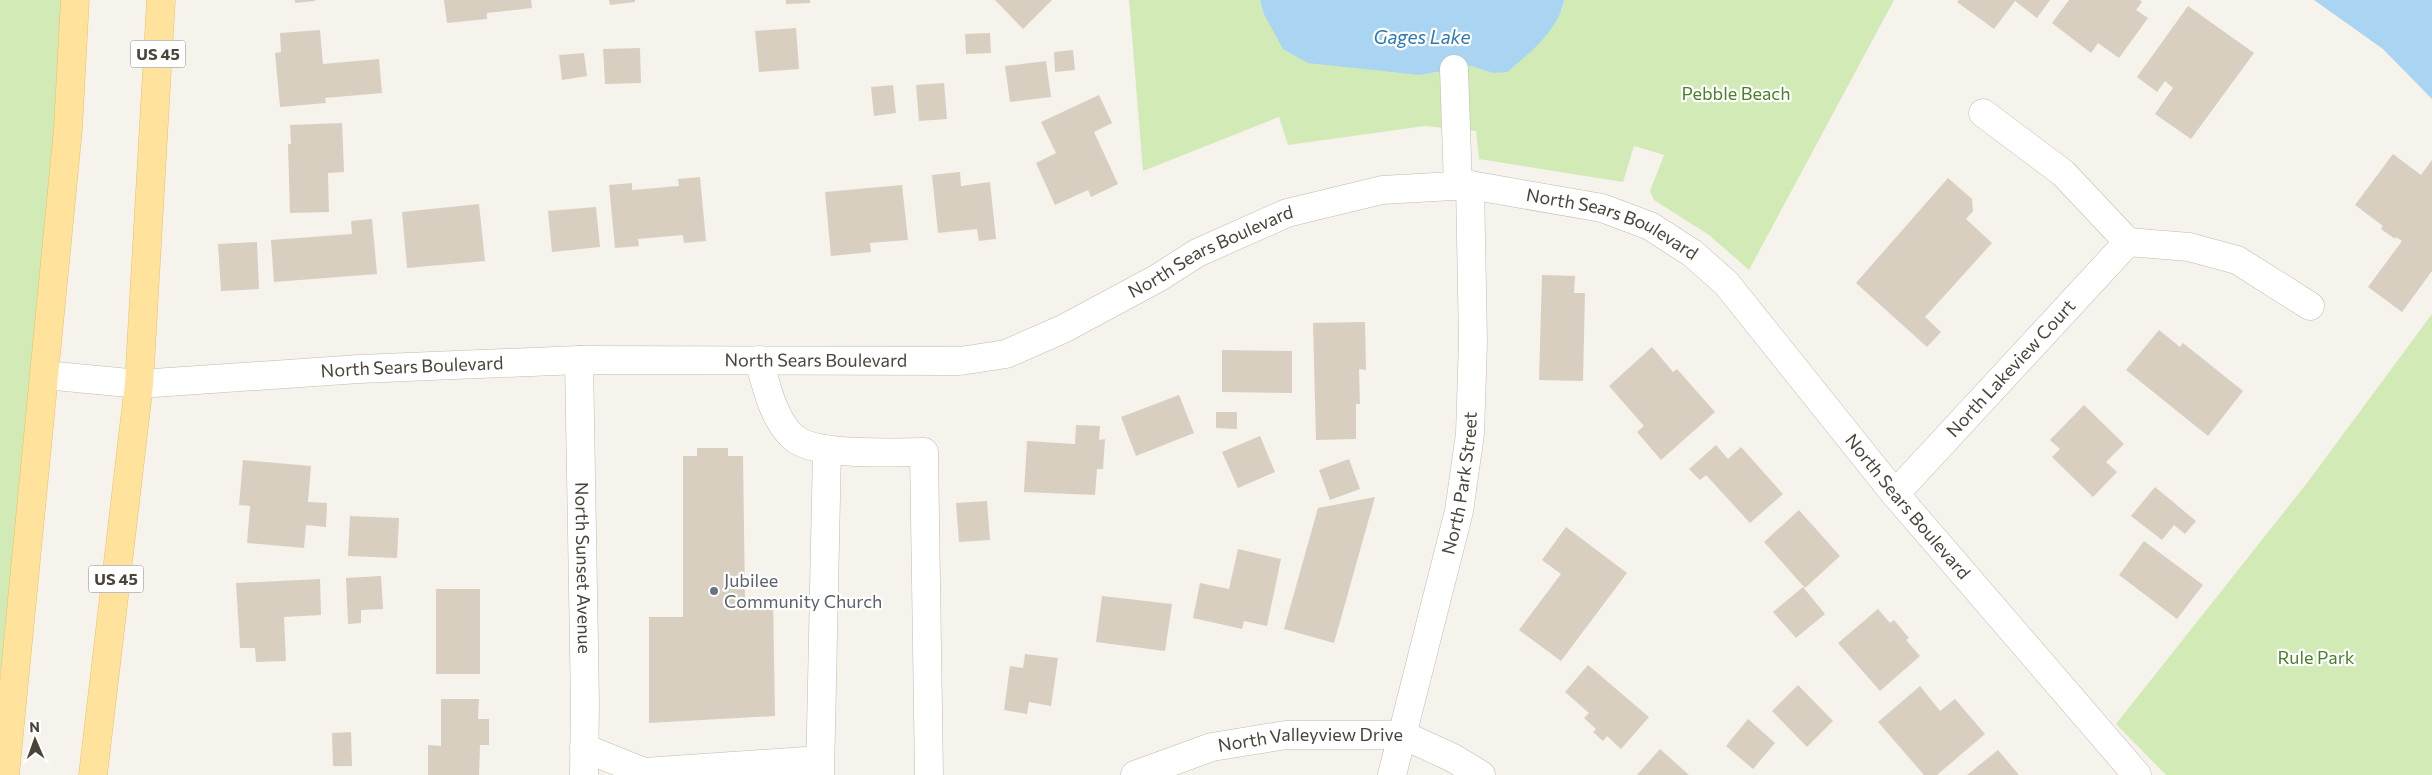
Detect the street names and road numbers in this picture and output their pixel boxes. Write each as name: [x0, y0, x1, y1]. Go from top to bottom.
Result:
road number: US 45: [130, 41, 186, 68]
street label: North Sears Boulevard: [1525, 183, 1703, 264]
street label: North Sears Boulevard: [1124, 200, 1295, 302]
street label: North Lakeview Court: [1941, 294, 2079, 441]
street label: North Sears Boulevard: [724, 348, 907, 371]
street label: North Sears Boulevard: [320, 351, 504, 382]
street label: North Park Street: [1436, 411, 1481, 557]
street label: North Sears Boulevard: [1841, 429, 1975, 583]
street label: North Sunset Avenue: [571, 482, 596, 654]
road number: US 45: [88, 566, 144, 592]
street label: North Valleyview Drive: [1216, 723, 1403, 756]

